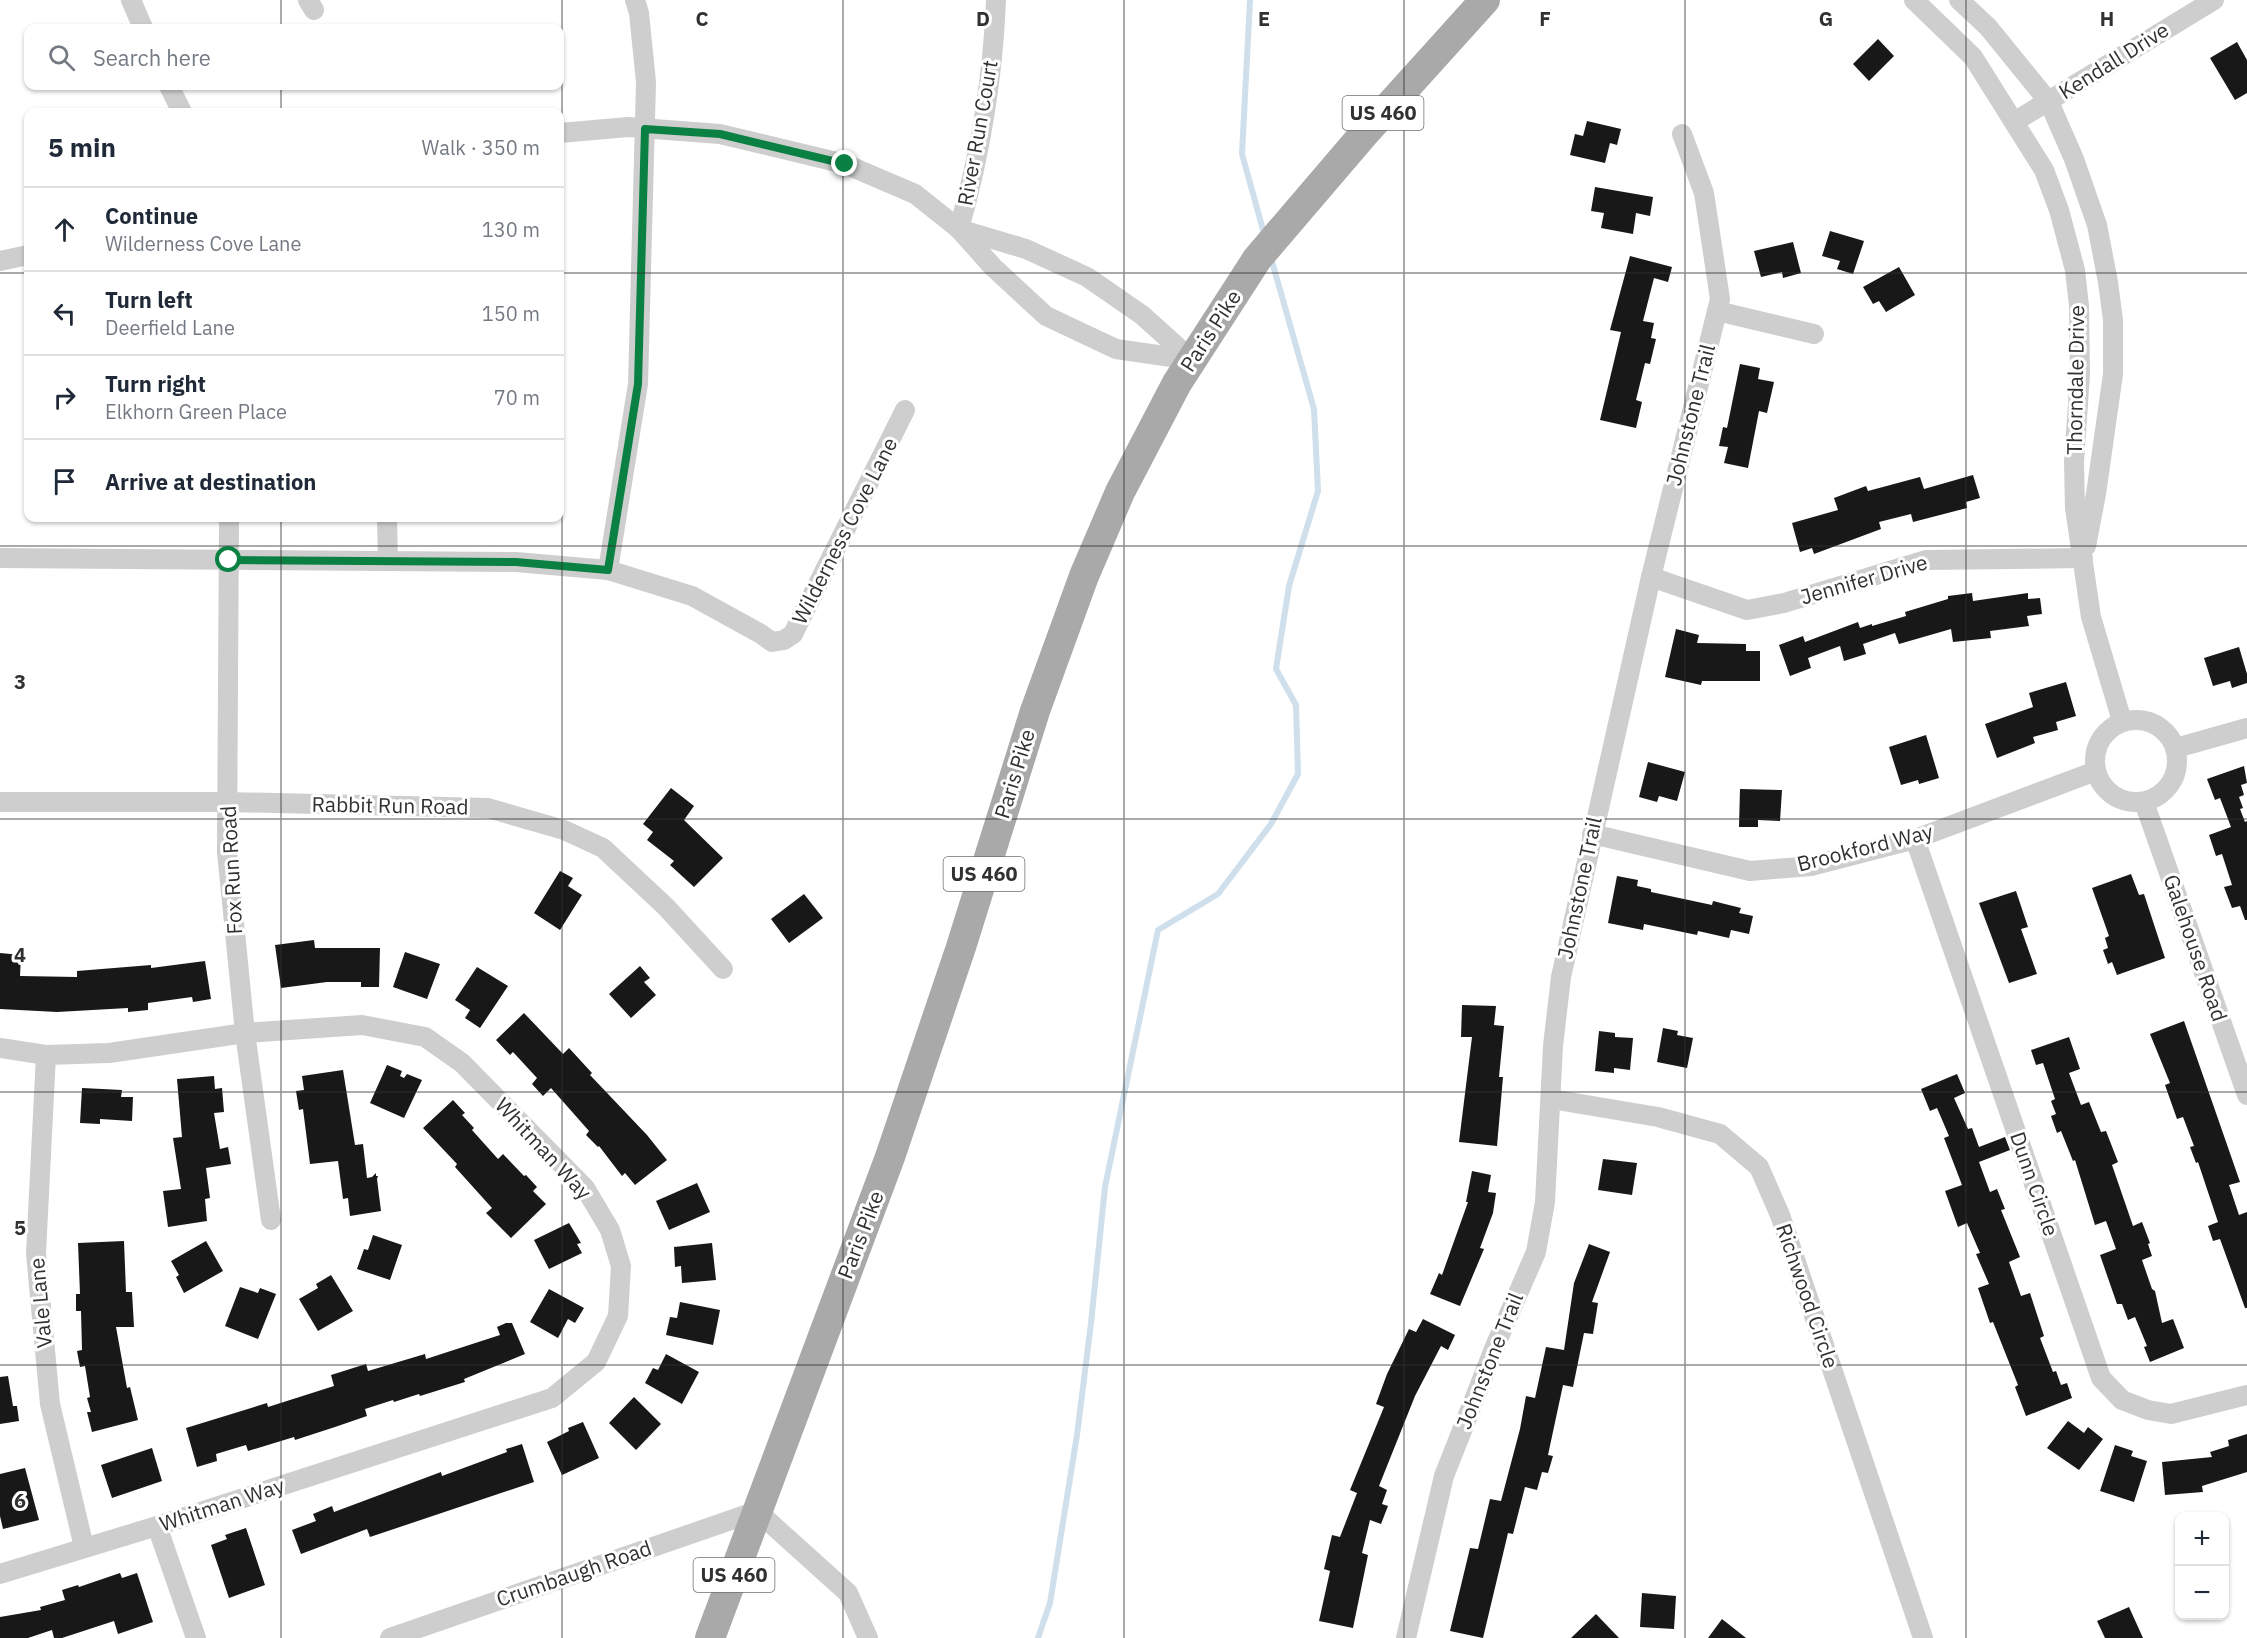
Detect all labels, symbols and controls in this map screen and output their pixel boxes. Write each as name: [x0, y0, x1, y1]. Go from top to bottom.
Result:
text: C: [695, 5, 709, 32]
text: D: [976, 5, 990, 32]
text: E: [1258, 5, 1270, 32]
text: F: [1539, 5, 1551, 32]
text: G: [1819, 5, 1833, 32]
text: H: [2100, 5, 2114, 32]
street label: Kendall Drive: [2053, 15, 2174, 105]
search box: [24, 24, 564, 90]
icon: search: [45, 41, 78, 74]
text: Search here: [93, 43, 211, 72]
street label: River Run Court: [950, 58, 1004, 208]
road number: US 460: [1342, 96, 1424, 130]
text: 5 min: [48, 130, 116, 164]
text: Walk · 350 m: [422, 134, 540, 161]
route end: [831, 150, 857, 176]
text: Continue: [105, 201, 198, 230]
icon: ahead: [48, 213, 81, 246]
text: 130 m: [482, 216, 540, 243]
text: Wilderness Cove Lane: [105, 230, 301, 257]
street label: Paris Pike: [1173, 284, 1247, 377]
text: Turn left: [105, 285, 193, 314]
icon: left: [48, 297, 81, 330]
text: 150 m: [482, 300, 540, 327]
street label: Thorndale Drive: [2060, 305, 2090, 455]
text: Deerfield Lane: [105, 314, 235, 341]
street label: Johnstone Trail: [1659, 341, 1721, 488]
text: Turn right: [105, 369, 206, 398]
icon: right: [48, 381, 81, 414]
text: 70 m: [494, 384, 540, 411]
text: Elkhorn Green Place: [105, 398, 287, 425]
street label: Wilderness Cove Lane: [785, 432, 903, 629]
icon: arrive: [48, 465, 81, 498]
text: Arrive at destination: [105, 467, 316, 496]
route start: [215, 546, 241, 572]
street label: Jennifer Drive: [1797, 548, 1931, 611]
text: 3: [14, 668, 26, 695]
street label: Paris Pike: [987, 726, 1041, 822]
street label: Rabbit Run Road: [311, 790, 469, 820]
street label: Fox Run Road: [214, 805, 248, 935]
street label: Johnstone Trail: [1550, 814, 1608, 961]
street label: Brookford Way: [1794, 816, 1936, 877]
road number: US 460: [944, 857, 1024, 891]
street label: Galehouse Road: [2158, 870, 2234, 1025]
text: 4: [14, 941, 26, 968]
street label: Whitman Way: [489, 1091, 599, 1206]
street label: Dunn Circle: [2004, 1128, 2066, 1240]
street label: Paris Pike: [830, 1187, 890, 1283]
text: 5: [14, 1214, 26, 1241]
street label: Richwood Circle: [1770, 1220, 1846, 1372]
street label: Vale Lane: [22, 1257, 58, 1350]
street label: Johnstone Trail: [1449, 1288, 1529, 1433]
street label: Whitman Way: [156, 1471, 288, 1537]
text: 6: [14, 1487, 26, 1514]
map controls: [2175, 1512, 2229, 1620]
button: +: [2175, 1512, 2229, 1566]
street label: Crumbaugh Road: [492, 1533, 655, 1613]
road number: US 460: [694, 1558, 774, 1592]
button: −: [2175, 1566, 2229, 1620]

